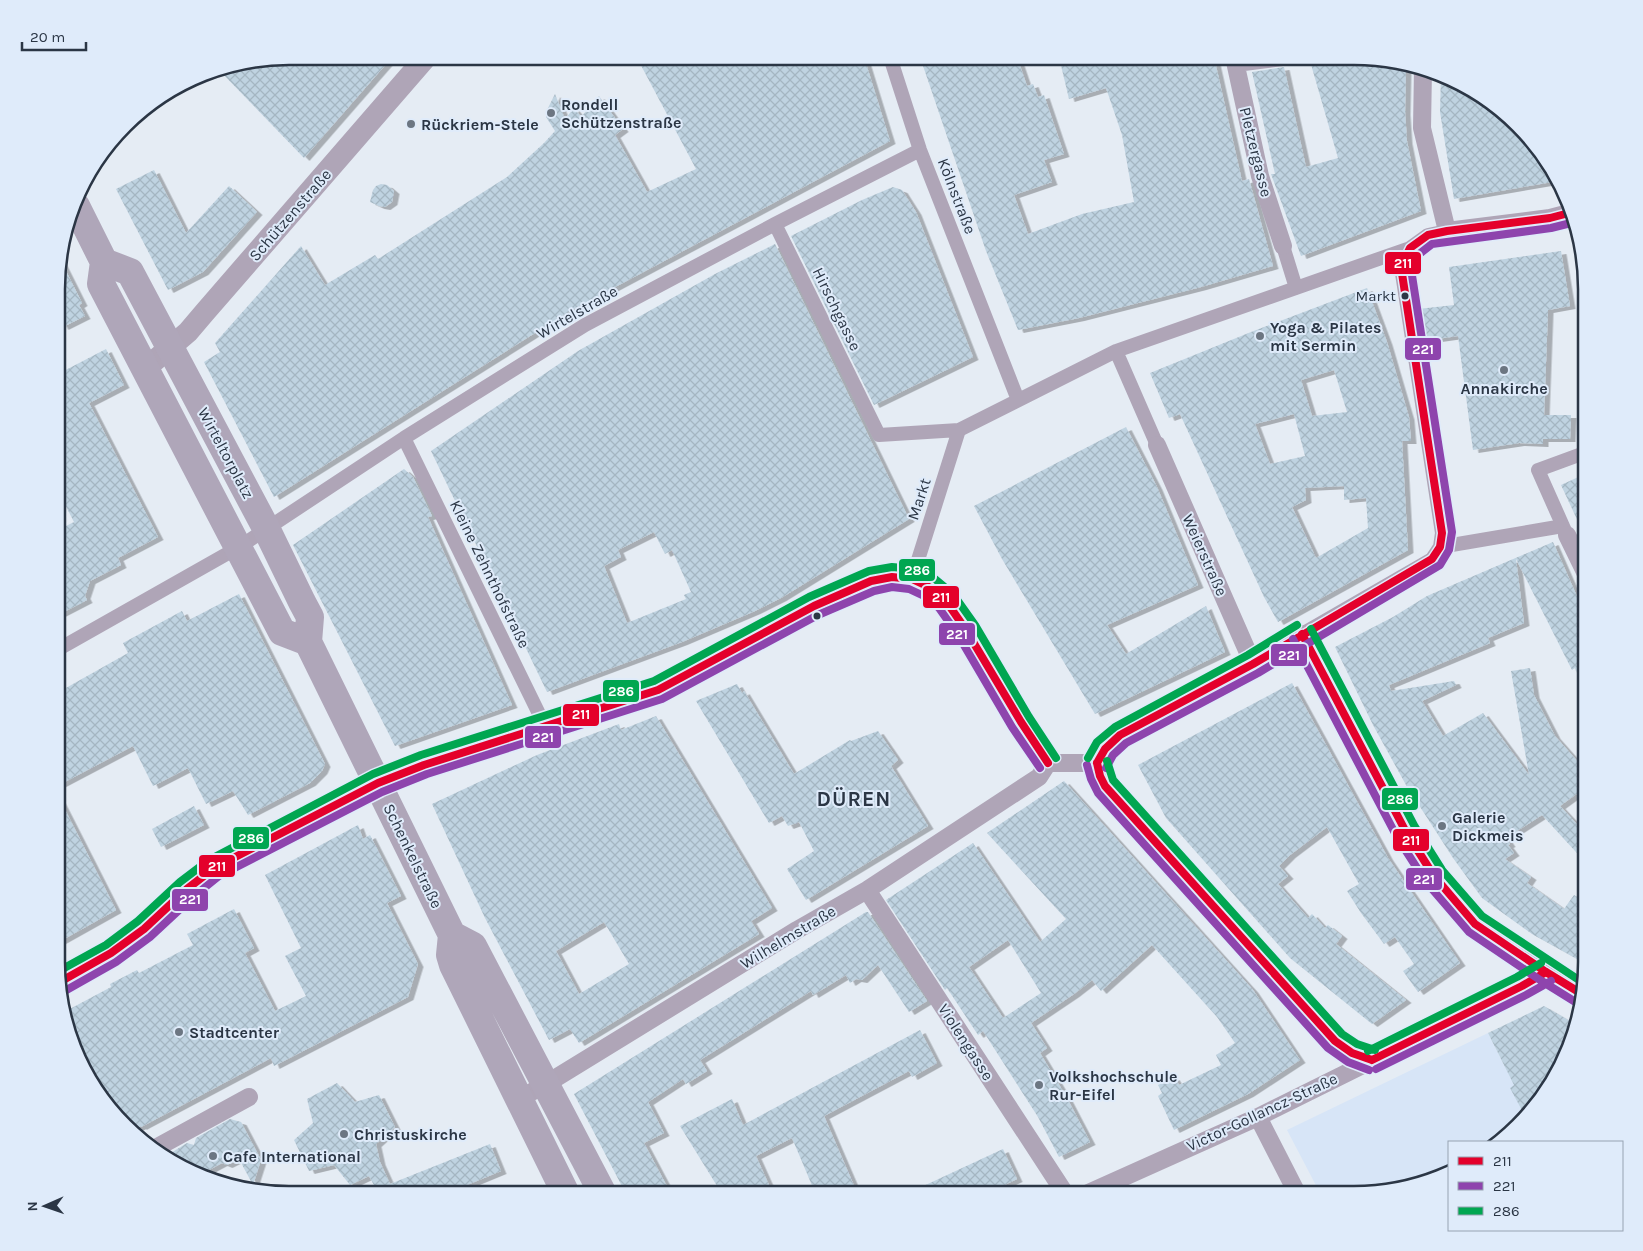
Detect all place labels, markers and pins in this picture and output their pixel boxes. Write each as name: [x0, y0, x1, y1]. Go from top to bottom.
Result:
place label: Rondell Schützenstraße: [561, 95, 682, 132]
marker: Rondell Schützenstraße: [545, 107, 557, 119]
place label: Rückriem-Stele: [421, 115, 539, 134]
marker: Rückriem-Stele: [405, 118, 417, 130]
place label: Markt: [1356, 287, 1396, 305]
marker: Markt: [1400, 291, 1410, 301]
place label: Yoga & Pilates mit Sermin: [1270, 318, 1381, 355]
marker: Yoga & Pilates mit Sermin: [1254, 330, 1266, 342]
marker: Annakirche: [1498, 364, 1510, 376]
place label: Annakirche: [1460, 379, 1548, 398]
unlabelled marker: [812, 611, 822, 621]
place label: Galerie Dickmeis: [1452, 808, 1524, 845]
marker: Galerie Dickmeis: [1436, 820, 1448, 832]
place label: Stadtcenter: [189, 1023, 280, 1042]
marker: Stadtcenter: [173, 1026, 185, 1038]
place label: Volkshochschule Rur-Eifel: [1049, 1067, 1178, 1104]
marker: Volkshochschule Rur-Eifel: [1033, 1079, 1045, 1091]
place label: Christuskirche: [354, 1125, 467, 1144]
marker: Christuskirche: [338, 1128, 350, 1140]
place label: Cafe International: [223, 1147, 361, 1166]
marker: Cafe International: [207, 1150, 219, 1162]

